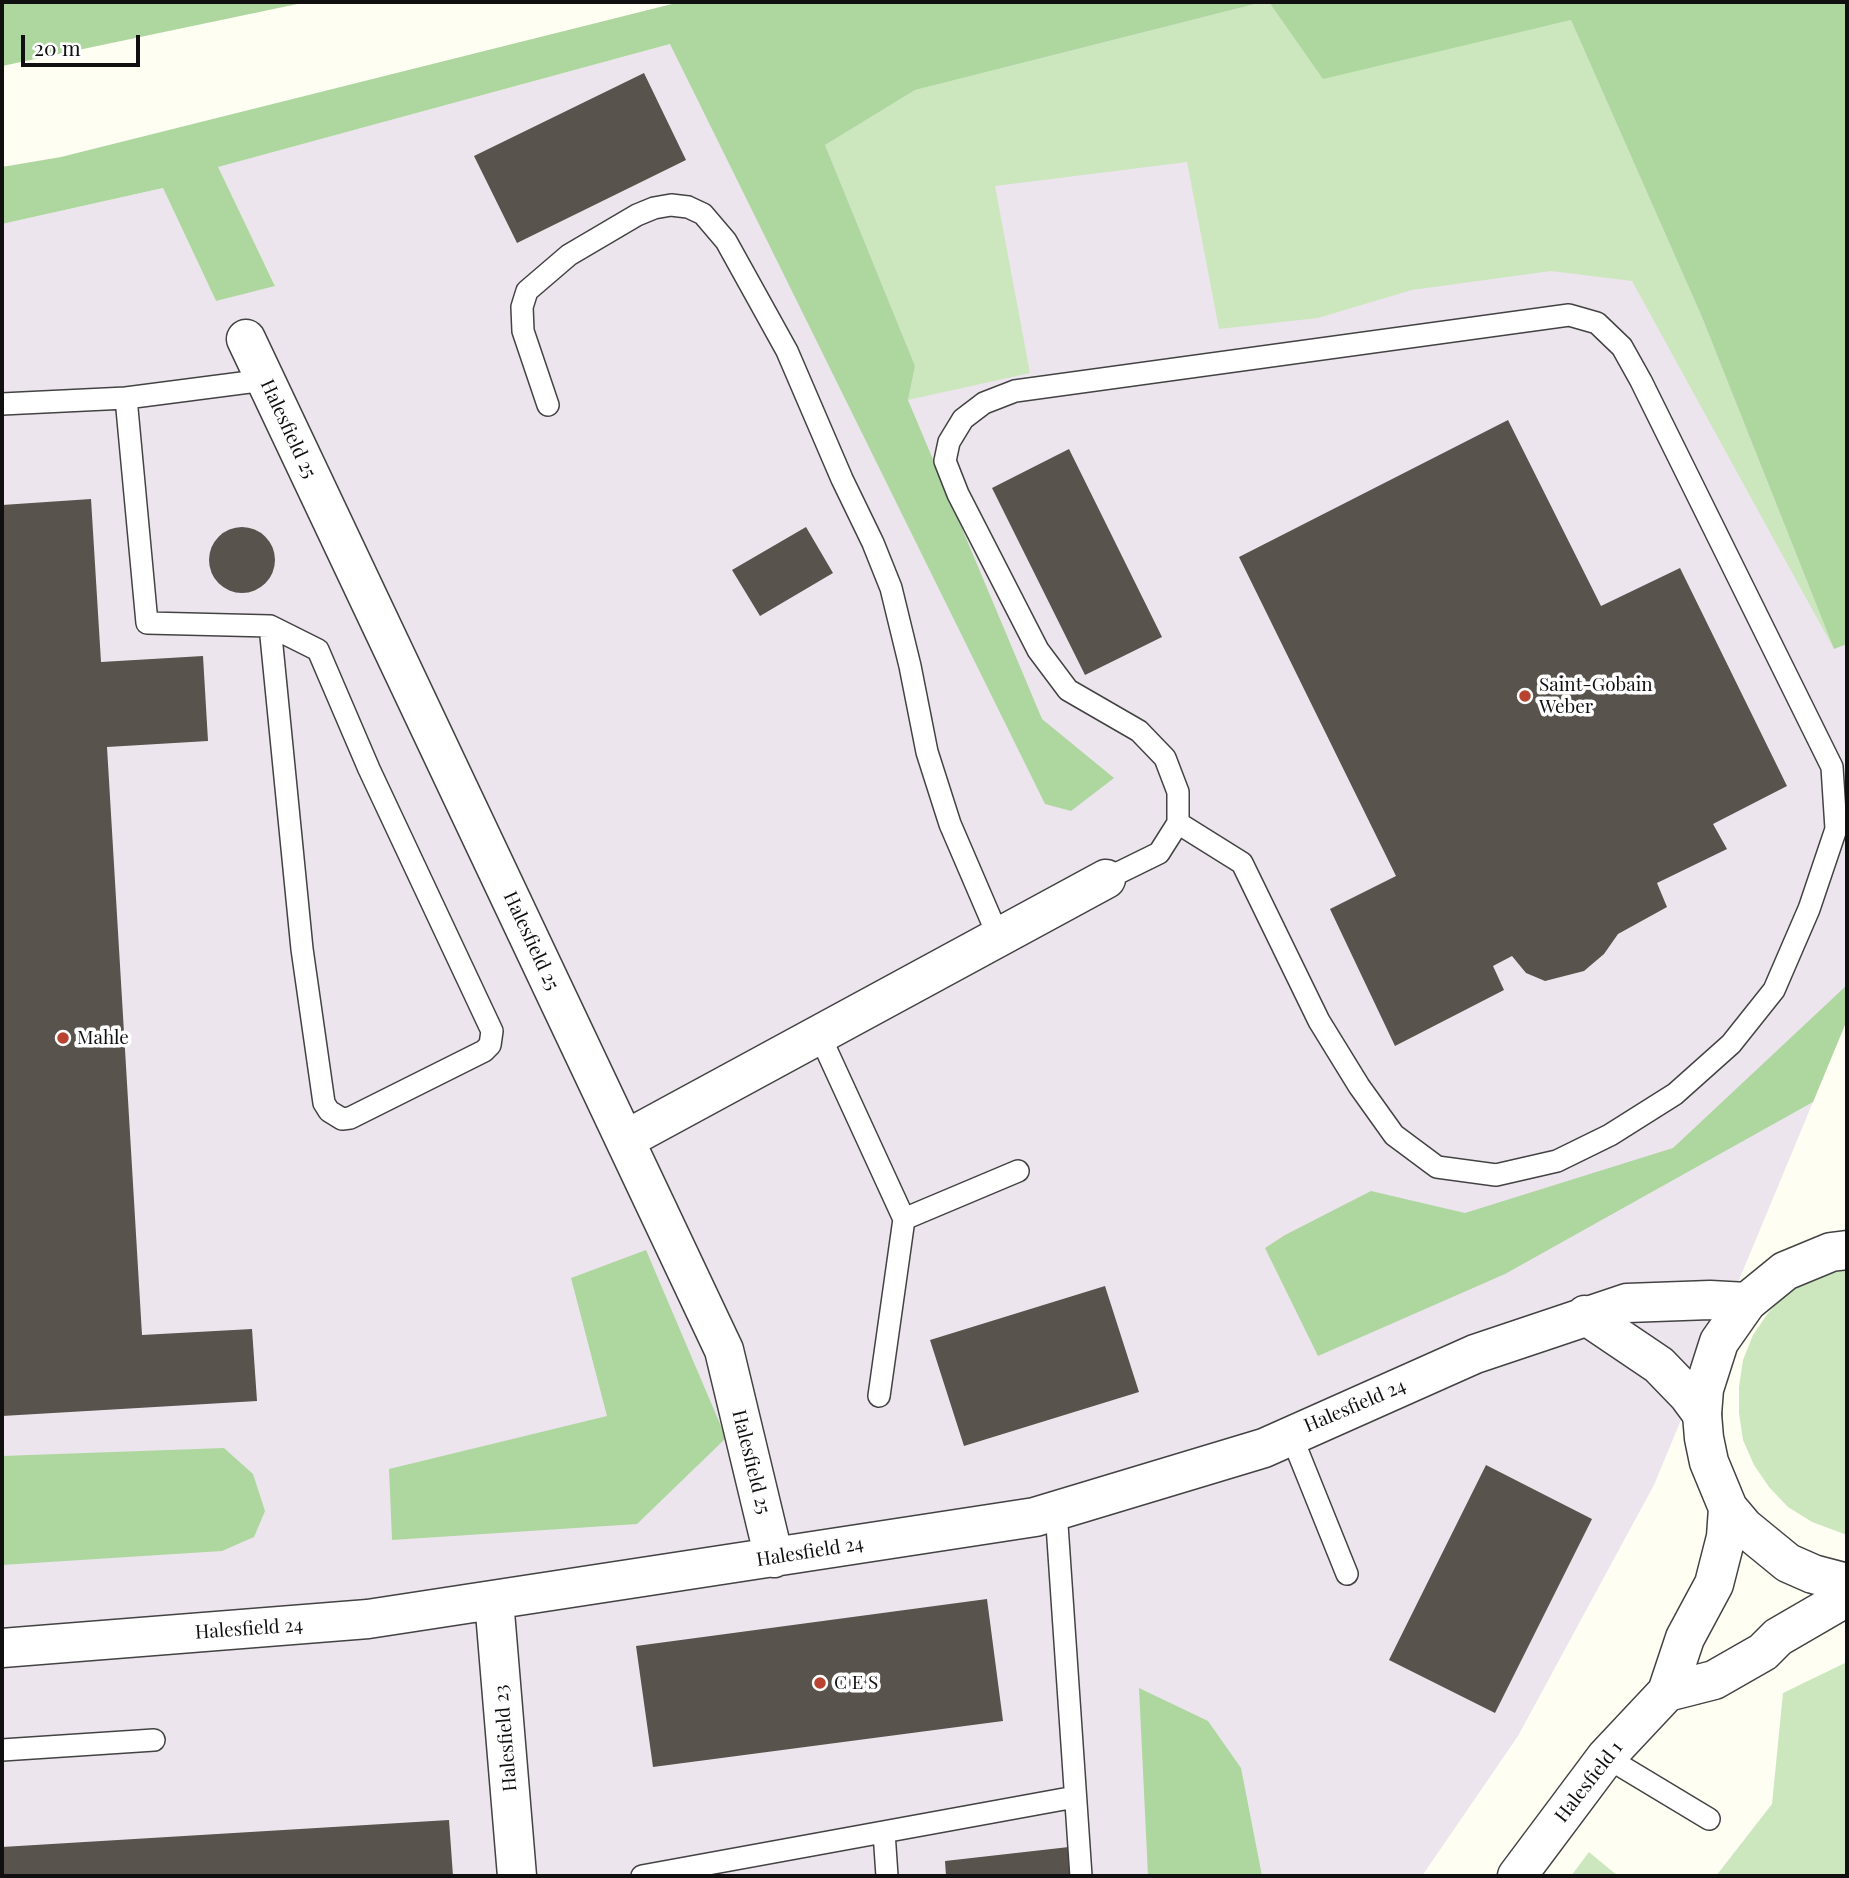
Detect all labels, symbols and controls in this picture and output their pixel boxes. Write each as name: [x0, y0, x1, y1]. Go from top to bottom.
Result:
scale bar: [24, 21, 144, 65]
text: 20 m: [34, 33, 81, 61]
street label: Halesfield 25: [255, 376, 321, 482]
place label: Saint-Gobain Weber: [1539, 674, 1653, 718]
marker: Saint-Gobain Weber: [1517, 688, 1533, 704]
street label: Halesfield 25: [498, 888, 564, 994]
place label: Mahle: [77, 1027, 129, 1049]
marker: Mahle: [55, 1030, 71, 1046]
street label: Halesfield 24: [1301, 1374, 1409, 1438]
street label: Halesfield 25: [727, 1408, 775, 1516]
street label: Halesfield 24: [755, 1532, 865, 1572]
street label: Halesfield 24: [194, 1614, 304, 1644]
place label: C E S: [834, 1672, 878, 1694]
marker: C E S: [812, 1675, 828, 1691]
street label: Halesfield 23: [490, 1684, 522, 1792]
street label: Halesfield 1: [1550, 1737, 1628, 1827]

